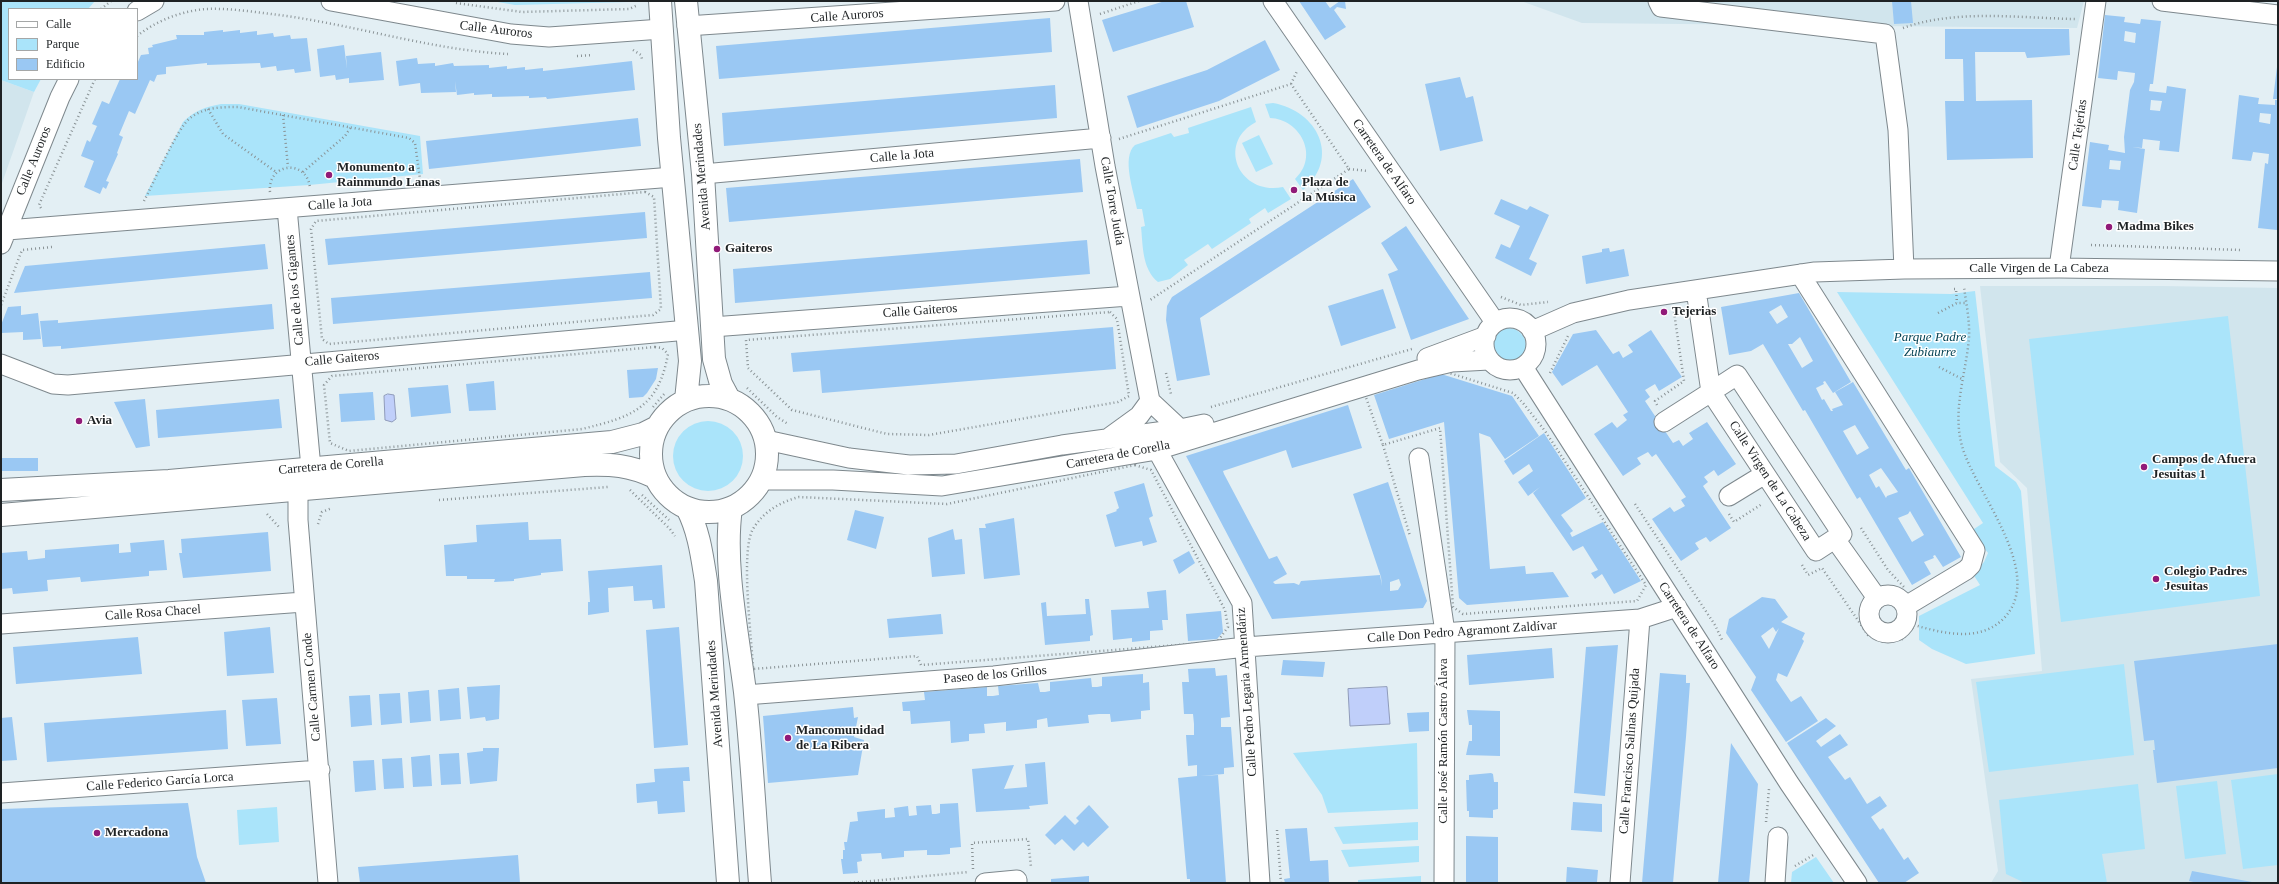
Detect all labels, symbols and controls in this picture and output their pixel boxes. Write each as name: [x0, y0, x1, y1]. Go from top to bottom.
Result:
street label: Calle Auroros: [810, 6, 884, 26]
legend: [8, 8, 138, 80]
text: Calle: [46, 17, 71, 31]
street label: Calle Auroros: [459, 18, 533, 42]
text: Parque: [46, 37, 79, 51]
text: Edificio: [46, 57, 85, 71]
street label: Calle Tejerías: [2065, 98, 2091, 172]
street label: Carretera de Alfaro: [1349, 116, 1419, 208]
street label: Avenida Merindades: [690, 123, 714, 231]
street label: Calle Auroros: [13, 124, 55, 198]
street label: Calle la Jota: [869, 145, 935, 167]
street label: Calle Torre Judía: [1097, 156, 1127, 246]
place label: Monumento a Rainmundo Lanas: [337, 160, 440, 191]
marker: Monumento a Rainmundo Lanas: [324, 170, 334, 180]
place label: Plaza de la Música: [1302, 175, 1356, 206]
marker: Plaza de la Música: [1289, 185, 1299, 195]
street label: Calle la Jota: [307, 194, 373, 214]
place label: Madma Bikes: [2117, 219, 2194, 235]
marker: Madma Bikes: [2104, 222, 2114, 232]
street label: Calle de los Gigantes: [282, 234, 308, 346]
place label: Gaiteros: [725, 241, 772, 257]
marker: Gaiteros: [712, 244, 722, 254]
street label: Calle Virgen de La Cabeza: [1969, 261, 2109, 277]
street label: Calle Gaiteros: [882, 301, 958, 321]
place label: Tejerias: [1672, 304, 1716, 320]
marker: Tejerias: [1659, 307, 1669, 317]
park label: Parque Padre Zubiaurre: [1894, 330, 1966, 361]
street label: Calle Gaiteros: [304, 348, 380, 370]
place label: Avia: [87, 413, 112, 429]
marker: Avia: [74, 416, 84, 426]
street label: Calle Virgen de La Cabeza: [1725, 418, 1815, 544]
street label: Carretera de Corella: [1065, 437, 1171, 473]
place label: Campos de Afuera Jesuitas 1: [2152, 452, 2256, 483]
street label: Carretera de Corella: [278, 454, 384, 478]
marker: Campos de Afuera Jesuitas 1: [2139, 462, 2149, 472]
place label: Colegio Padres Jesuitas: [2164, 564, 2247, 595]
marker: Colegio Padres Jesuitas: [2151, 574, 2161, 584]
street label: Carretera de Alfaro: [1655, 579, 1723, 673]
street label: Calle Rosa Chacel: [105, 602, 201, 624]
street label: Calle Pedro Legaria Armendáriz: [1233, 607, 1261, 777]
street label: Calle Don Pedro Agramont Zaldívar: [1367, 618, 1557, 646]
street label: Calle Carmen Conde: [299, 632, 325, 742]
street label: Avenida Merindades: [703, 640, 727, 748]
street label: Calle José Ramón Castro Álava: [1436, 658, 1452, 824]
street label: Paseo de los Grillos: [943, 663, 1047, 687]
street label: Calle Francisco Salinas Quijada: [1616, 667, 1644, 835]
place label: Mancomunidad de La Ribera: [796, 723, 884, 754]
marker: Mancomunidad de La Ribera: [783, 733, 793, 743]
street label: Calle Federico García Lorca: [86, 769, 234, 795]
place label: Mercadona: [105, 825, 168, 841]
marker: Mercadona: [92, 828, 102, 838]

